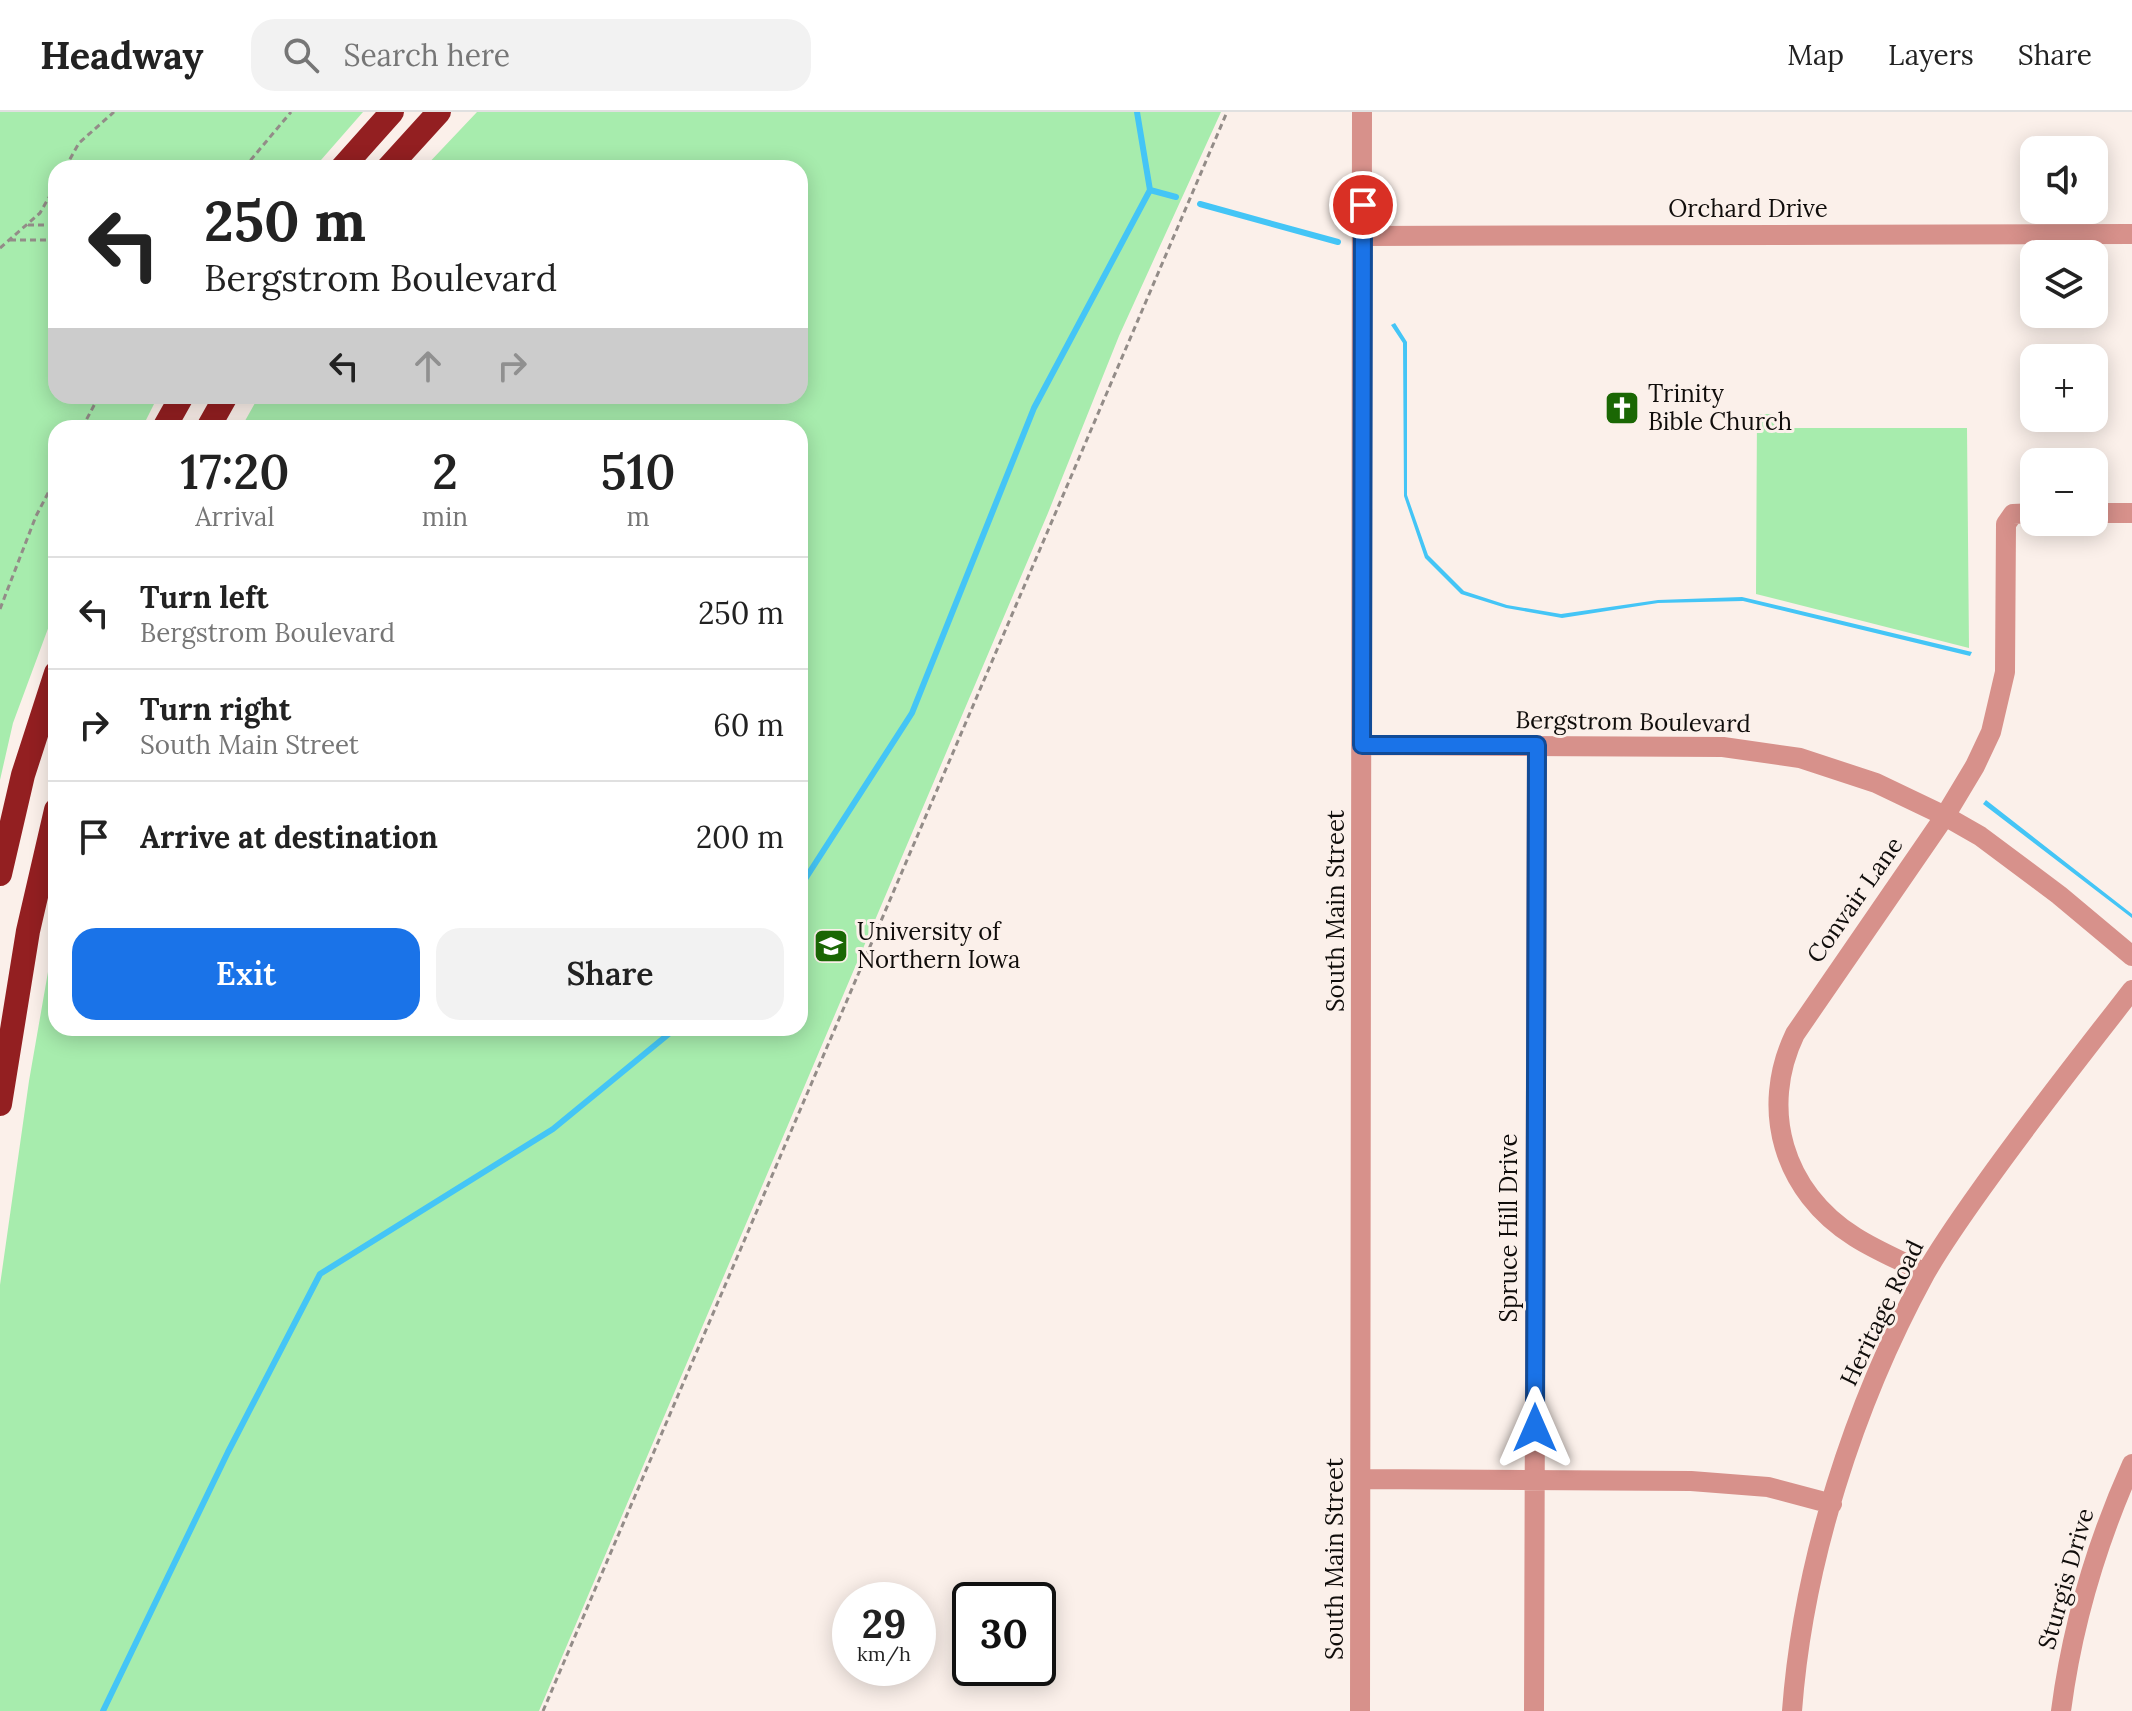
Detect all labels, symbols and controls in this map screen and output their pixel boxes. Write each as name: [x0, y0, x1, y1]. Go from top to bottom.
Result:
search box: [251, 19, 811, 91]
text: Headway: [40, 31, 203, 79]
icon: search: [279, 33, 323, 77]
text: Search here: [343, 36, 510, 74]
text: Map: [1787, 37, 1844, 73]
text: Layers: [1888, 37, 1974, 73]
text: Share: [2018, 37, 2092, 73]
map controls: [2020, 136, 2108, 536]
button: sound: [2020, 136, 2108, 224]
pin: [1329, 171, 1397, 239]
icon: arrive: [1341, 183, 1385, 227]
text: 250 m: [204, 185, 366, 256]
icon: left: [72, 192, 176, 296]
street label: Orchard Drive: [1668, 193, 1828, 224]
button: layers: [2020, 240, 2108, 328]
text: Bergstrom Boulevard: [204, 255, 557, 301]
icon: left: [322, 344, 366, 388]
icon: ahead: [406, 344, 450, 388]
icon: right: [490, 344, 534, 388]
button: +: [2020, 344, 2108, 432]
place label: Trinity Bible Church: [1648, 378, 1792, 437]
church icon: Trinity Bible Church: [1603, 389, 1641, 427]
text: 17:20: [180, 441, 289, 502]
text: 2: [432, 441, 458, 502]
text: 510: [600, 441, 676, 502]
button: −: [2020, 448, 2108, 536]
text: Arrival: [195, 500, 275, 533]
text: min: [422, 500, 468, 533]
text: m: [626, 500, 650, 533]
text: Turn left: [140, 578, 268, 616]
icon: left: [72, 591, 116, 635]
text: 250 m: [698, 594, 784, 632]
text: Bergstrom Boulevard: [140, 616, 395, 649]
text: Turn right: [140, 690, 291, 728]
icon: right: [72, 703, 116, 747]
street label: Bergstrom Boulevard: [1515, 704, 1751, 739]
text: 60 m: [713, 706, 784, 744]
text: South Main Street: [140, 728, 359, 761]
street label: South Main Street: [1320, 809, 1351, 1012]
icon: arrive: [72, 815, 116, 859]
text: Arrive at destination: [140, 818, 438, 856]
text: 200 m: [696, 818, 784, 856]
street label: Convair Lane: [1800, 831, 1909, 969]
place label: University of Northern Iowa: [857, 916, 1020, 975]
school or university icon: University of Northern Iowa: [812, 927, 850, 965]
button: Exit: [72, 928, 420, 1020]
button: Share: [436, 928, 784, 1020]
street label: Spruce Hill Drive: [1493, 1133, 1524, 1323]
street label: Heritage Road: [1833, 1235, 1930, 1391]
position arrow: [1493, 1386, 1577, 1470]
street label: South Main Street: [1319, 1457, 1350, 1660]
street label: Sturgis Drive: [2031, 1505, 2100, 1653]
speed limit sign: 30: [952, 1582, 1056, 1686]
text: 29: [862, 1598, 906, 1649]
text: km/h: [857, 1641, 911, 1666]

